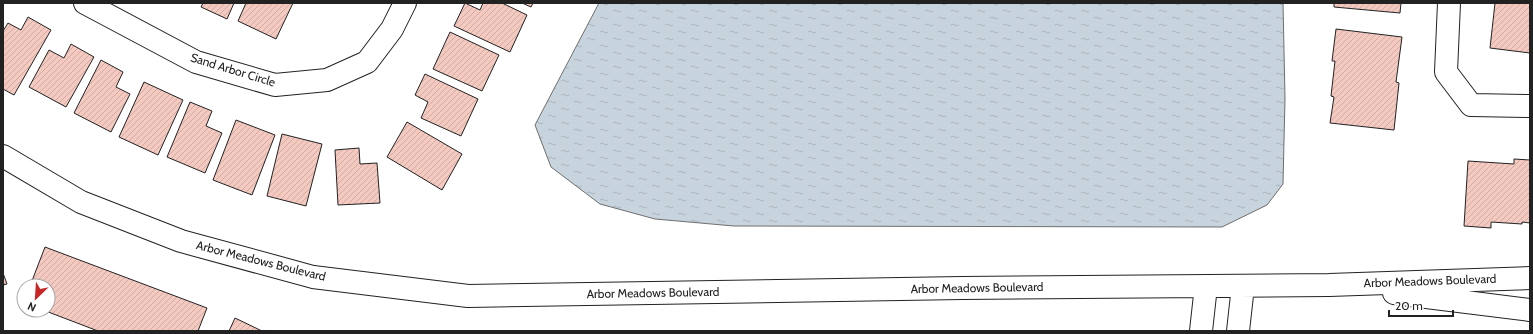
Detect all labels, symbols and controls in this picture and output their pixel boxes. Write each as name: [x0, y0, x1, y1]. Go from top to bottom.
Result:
street label: Sand Arbor Circle: [189, 49, 277, 90]
street label: Arbor Meadows Boulevard: [195, 237, 327, 284]
street label: Arbor Meadows Boulevard: [1363, 271, 1497, 290]
north arrow: [16, 278, 56, 318]
street label: Arbor Meadows Boulevard: [910, 279, 1044, 296]
street label: Arbor Meadows Boulevard: [586, 284, 720, 301]
scale bar: [1389, 292, 1453, 318]
text: 20 m: [1395, 298, 1423, 313]
text: N: [25, 299, 38, 315]

